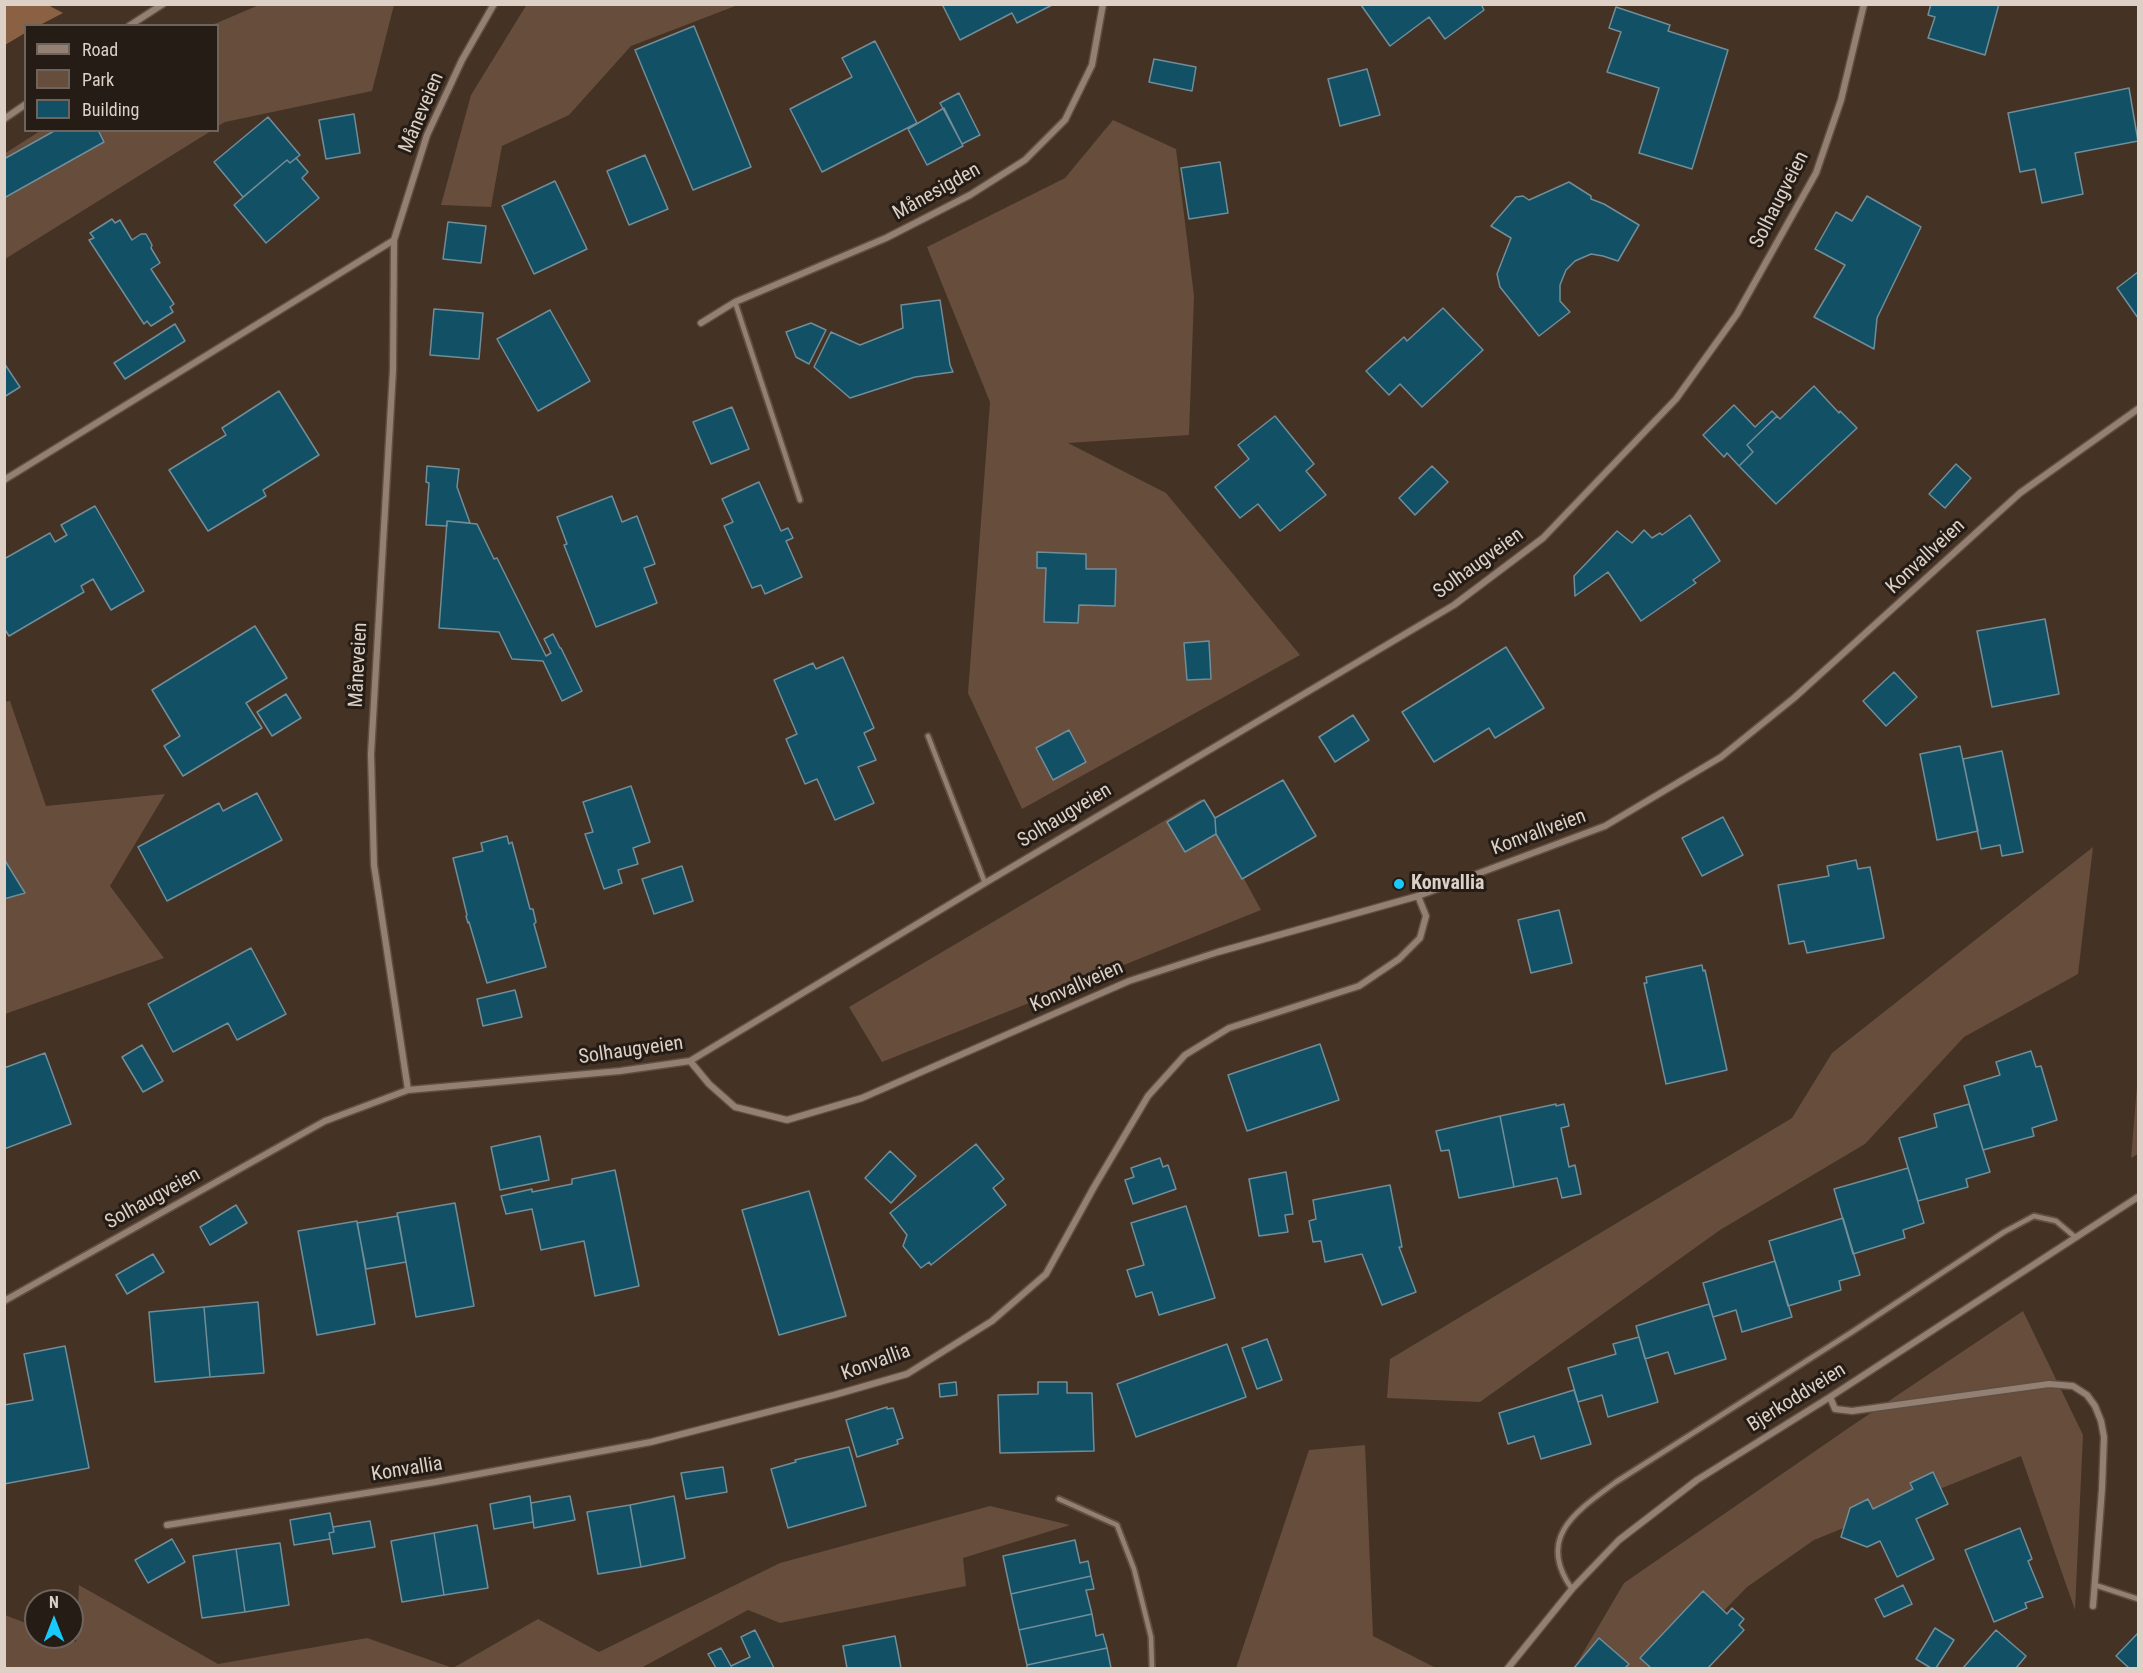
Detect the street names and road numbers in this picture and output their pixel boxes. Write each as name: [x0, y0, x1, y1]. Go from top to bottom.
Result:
street label: Måneveien: [394, 69, 450, 157]
street label: Solhaugveien: [1745, 148, 1815, 252]
street label: Månesigden: [889, 158, 985, 226]
street label: Konvallveien: [1882, 514, 1970, 600]
street label: Solhaugveien: [1429, 523, 1529, 605]
street label: Måneveien: [345, 622, 373, 708]
street label: Solhaugveien: [1014, 779, 1116, 853]
street label: Konvallveien: [1488, 805, 1590, 861]
street label: Konvallveien: [1027, 956, 1127, 1018]
street label: Solhaugveien: [577, 1032, 685, 1070]
street label: Solhaugveien: [101, 1163, 205, 1235]
street label: Konvallia: [838, 1339, 914, 1387]
street label: Bjerkoddveien: [1743, 1358, 1851, 1438]
street label: Konvallia: [370, 1453, 444, 1487]

